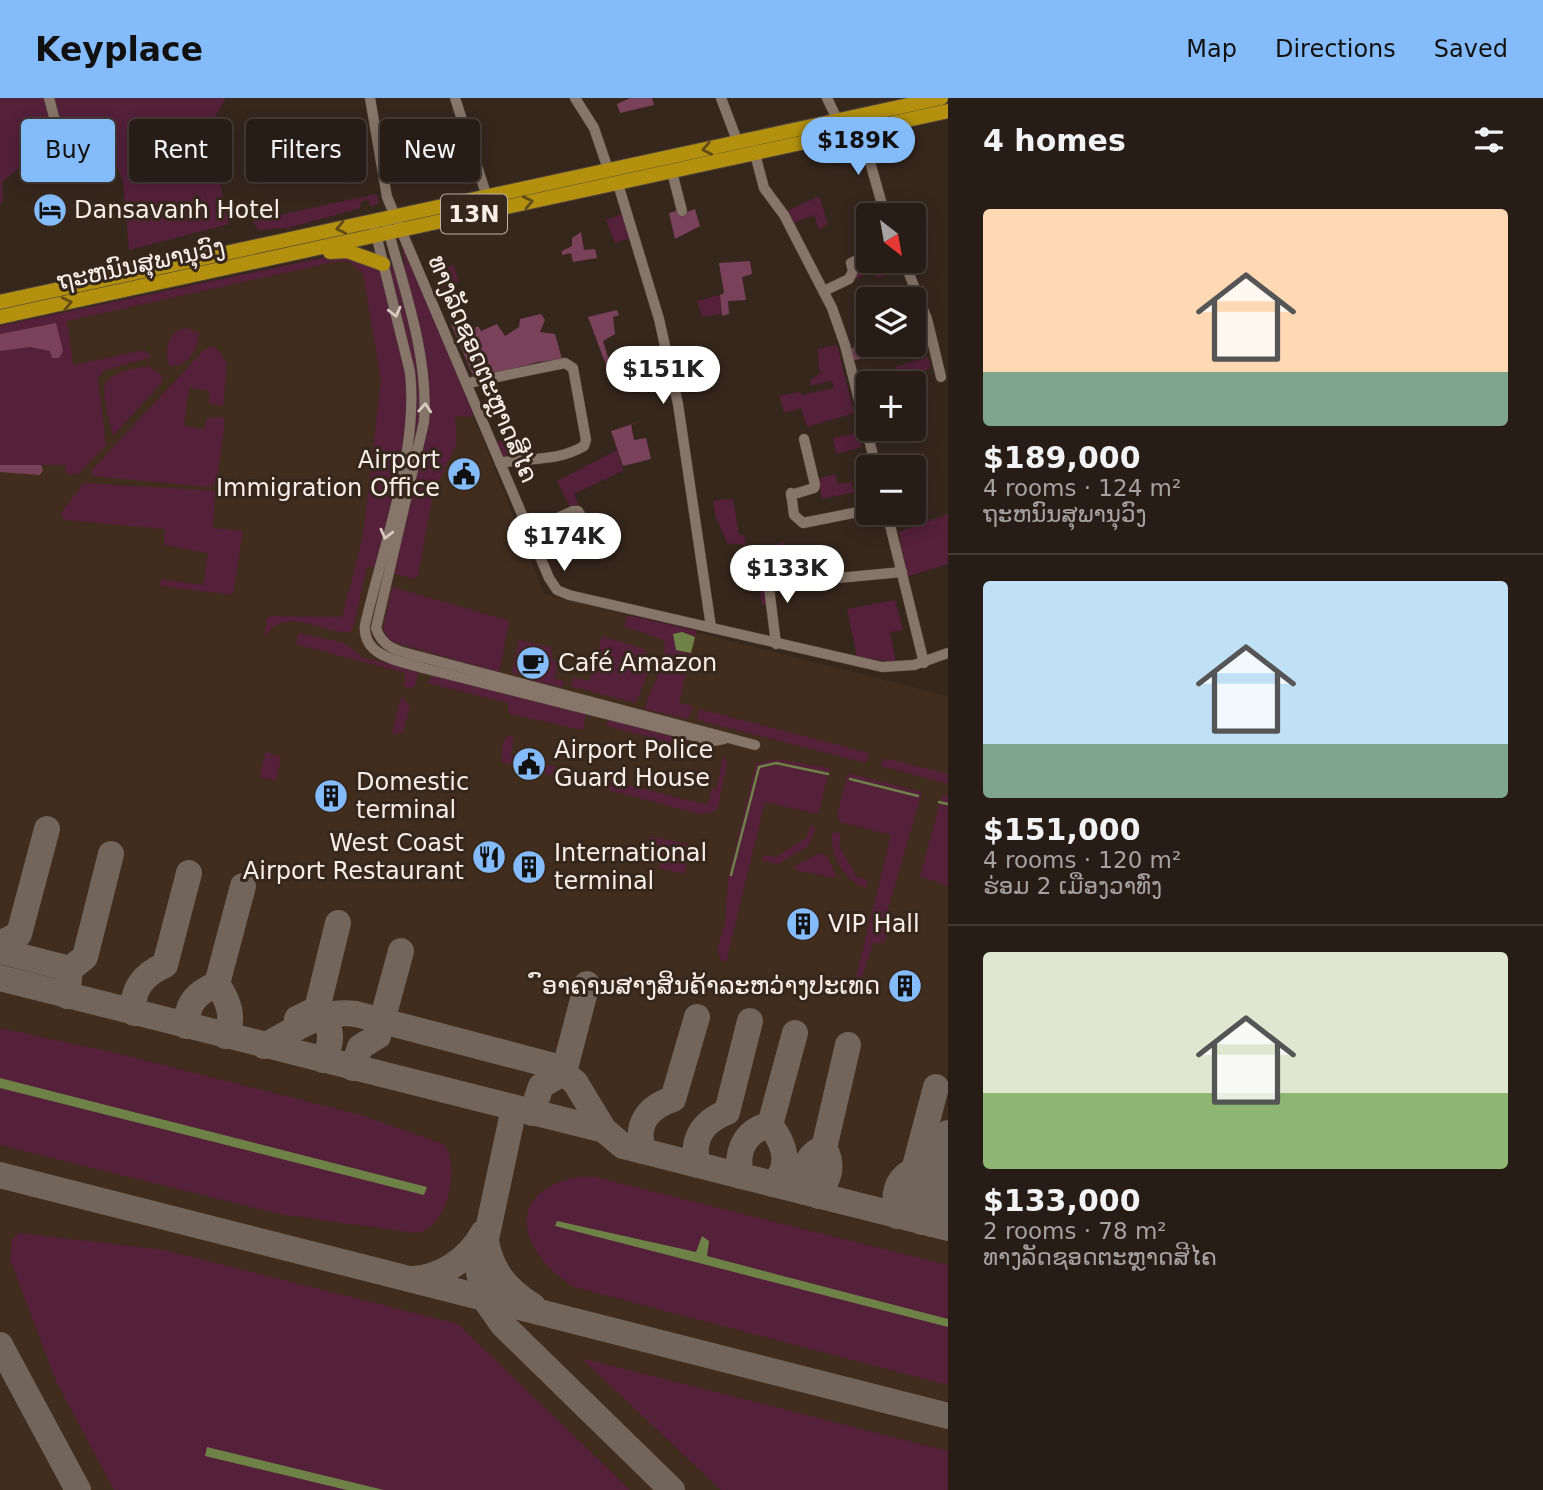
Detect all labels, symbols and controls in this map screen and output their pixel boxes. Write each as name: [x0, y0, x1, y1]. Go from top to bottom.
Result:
text: Keyplace: [35, 30, 203, 69]
text: Map: [1186, 35, 1237, 63]
text: Directions: [1275, 35, 1396, 63]
text: Saved: [1434, 35, 1508, 63]
pin: $189K: [809, 118, 907, 177]
chip: Buy: [21, 119, 115, 182]
chip: Rent: [129, 119, 232, 182]
chip: Filters: [246, 119, 366, 182]
chip: New: [380, 119, 480, 182]
icon: filters: [1470, 121, 1508, 159]
text: 4 homes: [983, 123, 1126, 158]
text: $189K: [817, 127, 899, 153]
one-way arrow: [701, 141, 713, 156]
hotel icon: Dansavanh Hotel: [31, 191, 69, 229]
road number: 13N: [441, 195, 507, 234]
place label: Dansavanh Hotel: [74, 196, 280, 224]
one-way arrow: [522, 196, 534, 211]
north arrow: [856, 203, 926, 273]
map controls: [856, 203, 926, 525]
one-way arrow: [335, 220, 347, 235]
street label: ຖະຫນົນສຸພານຸວົງ: [54, 232, 228, 299]
street label: ທາງລັດຊອດຕະຫຼາດສີໄຄ: [422, 251, 545, 487]
icon: home: [1183, 254, 1309, 380]
button: layers: [856, 287, 926, 357]
one-way arrow: [61, 296, 73, 311]
one-way arrow: [387, 305, 401, 317]
pin: $151K: [614, 346, 712, 406]
text: $151K: [622, 356, 704, 382]
button: +: [856, 371, 926, 441]
one-way arrow: [417, 402, 432, 413]
text: $189,000: [983, 440, 1141, 475]
place label: Airport Immigration Office: [216, 446, 440, 502]
public building icon: Airport Immigration Office: [445, 455, 483, 493]
button: −: [856, 455, 926, 525]
text: 4 rooms · 124 m²: [983, 475, 1181, 501]
text: ຖະຫນົນສຸພານຸວົງ: [983, 501, 1147, 527]
pin: $174K: [515, 514, 613, 573]
text: $174K: [523, 523, 605, 549]
one-way arrow: [380, 528, 394, 540]
pin: $133K: [738, 546, 836, 605]
text: $133K: [746, 555, 828, 581]
icon: home: [1183, 626, 1309, 752]
cafe icon: Café Amazon: [514, 644, 552, 682]
place label: Café Amazon: [558, 649, 717, 677]
place label: Airport Police Guard House: [554, 736, 713, 792]
public building icon: Airport Police Guard House: [510, 745, 548, 783]
place label: Domestic terminal: [356, 768, 469, 824]
building icon: Domestic terminal: [312, 777, 350, 815]
text: $151,000: [983, 812, 1141, 847]
place label: West Coast Airport Restaurant: [243, 829, 464, 885]
restaurant icon: West Coast Airport Restaurant: [470, 838, 508, 876]
place label: International terminal: [554, 839, 707, 895]
text: 4 rooms · 120 m²: [983, 847, 1181, 873]
building icon: International terminal: [510, 848, 548, 886]
text: ຮ່ອມ 2 ເມືອງວາທົ່ງ: [983, 873, 1162, 899]
building icon: VIP Hall: [784, 905, 822, 943]
place label: VIP Hall: [828, 910, 920, 938]
building icon: ົອາຄານສາງສິນຄ້າລະຫວ່າງປະເທດ: [886, 967, 924, 1005]
place label: ົອາຄານສາງສິນຄ້າລະຫວ່າງປະເທດ: [528, 970, 880, 1000]
icon: home: [1183, 997, 1309, 1123]
text: $133,000: [983, 1183, 1141, 1218]
text: 2 rooms · 78 m²: [983, 1218, 1167, 1244]
text: ທາງລັດຊອດຕະຫຼາດສີໄຄ: [983, 1244, 1217, 1270]

